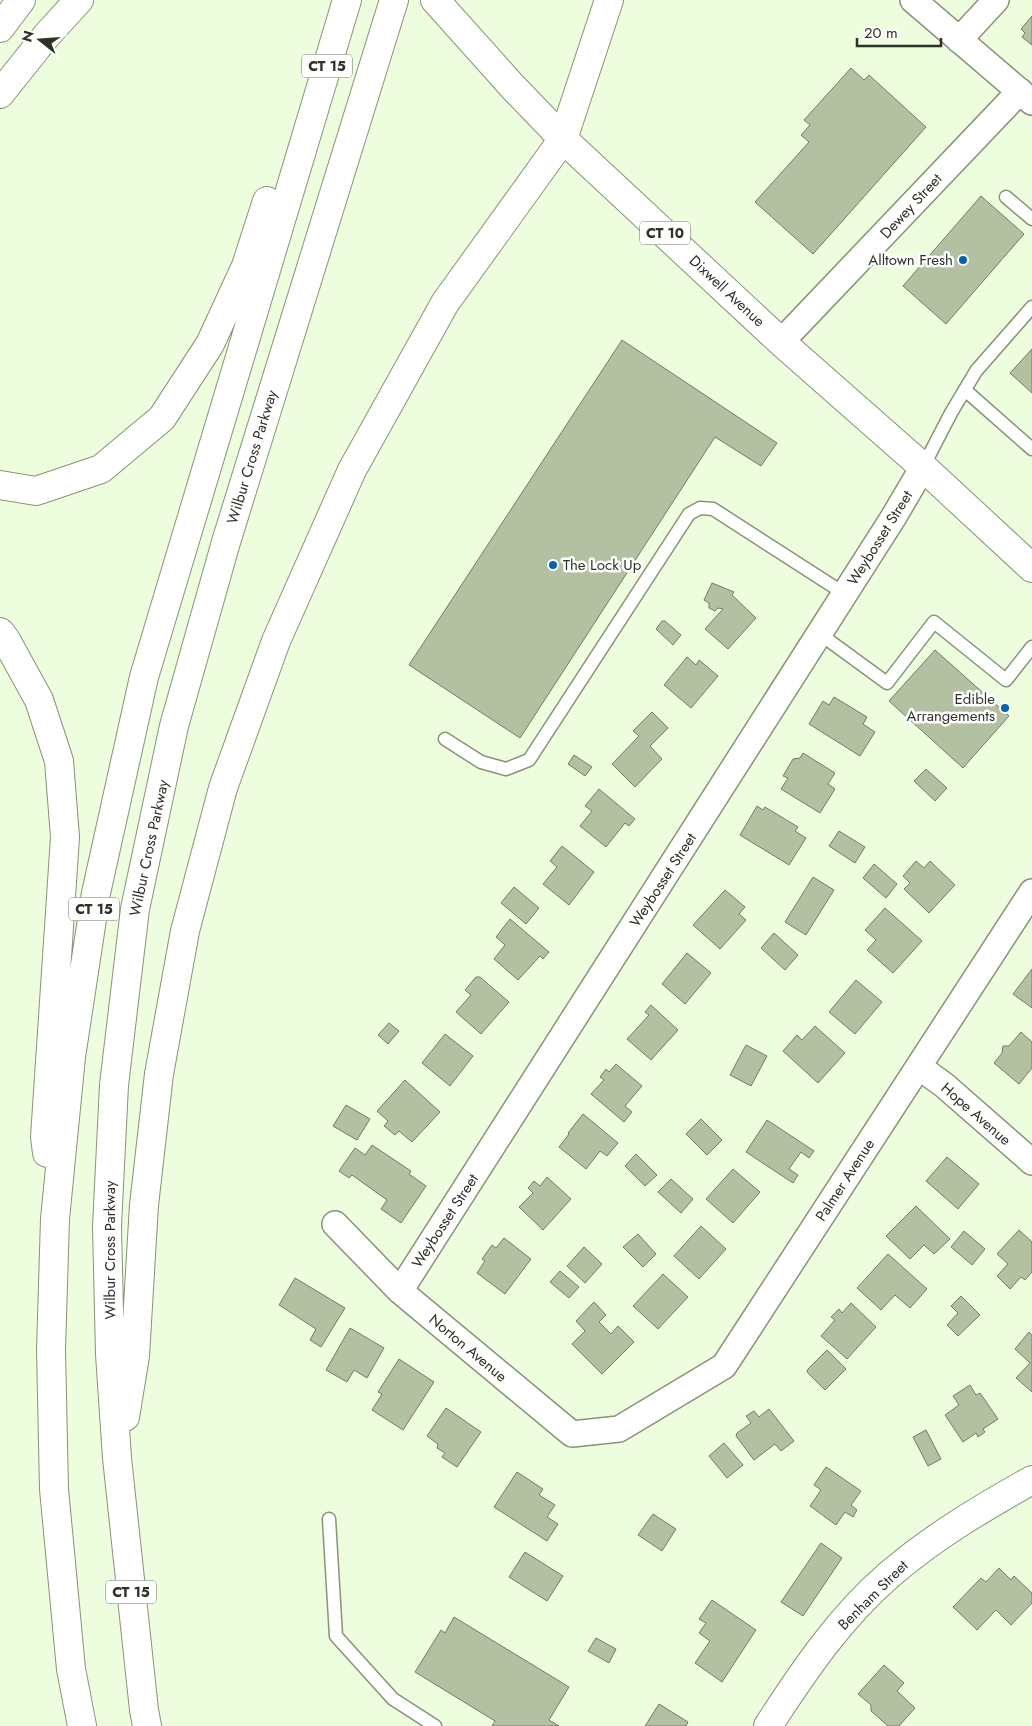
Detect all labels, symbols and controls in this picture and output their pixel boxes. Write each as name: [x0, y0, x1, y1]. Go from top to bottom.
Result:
north arrow: [15, 15, 65, 65]
scale bar: [857, 15, 941, 47]
text: 20 m: [864, 22, 898, 44]
text: N: [16, 28, 39, 44]
road number: CT 15: [302, 54, 352, 78]
street label: Dewey Street: [875, 168, 947, 244]
road number: CT 10: [640, 222, 690, 244]
place label: Alltown Fresh: [868, 249, 953, 271]
street label: Dixwell Avenue: [684, 250, 770, 332]
marker: Alltown Fresh: [957, 254, 969, 266]
street label: Wilbur Cross Parkway: [221, 387, 283, 527]
street label: Weybosset Street: [842, 486, 918, 590]
place label: The Lock Up: [563, 554, 642, 576]
marker: The Lock Up: [547, 559, 559, 571]
place label: Edible Arrangements: [906, 688, 995, 727]
marker: Edible Arrangements: [999, 702, 1011, 714]
street label: Wilbur Cross Parkway: [124, 777, 174, 918]
street label: Weybosset Street: [624, 828, 702, 931]
road number: CT 15: [69, 898, 119, 921]
street label: Hope Avenue: [936, 1077, 1016, 1151]
street label: Palmer Avenue: [810, 1134, 880, 1226]
street label: Weybosset Street: [406, 1169, 484, 1272]
street label: Wilbur Cross Parkway: [99, 1180, 121, 1320]
street label: Norton Avenue: [424, 1309, 512, 1387]
street label: Benham Street: [833, 1555, 913, 1635]
road number: CT 15: [106, 1580, 156, 1604]

